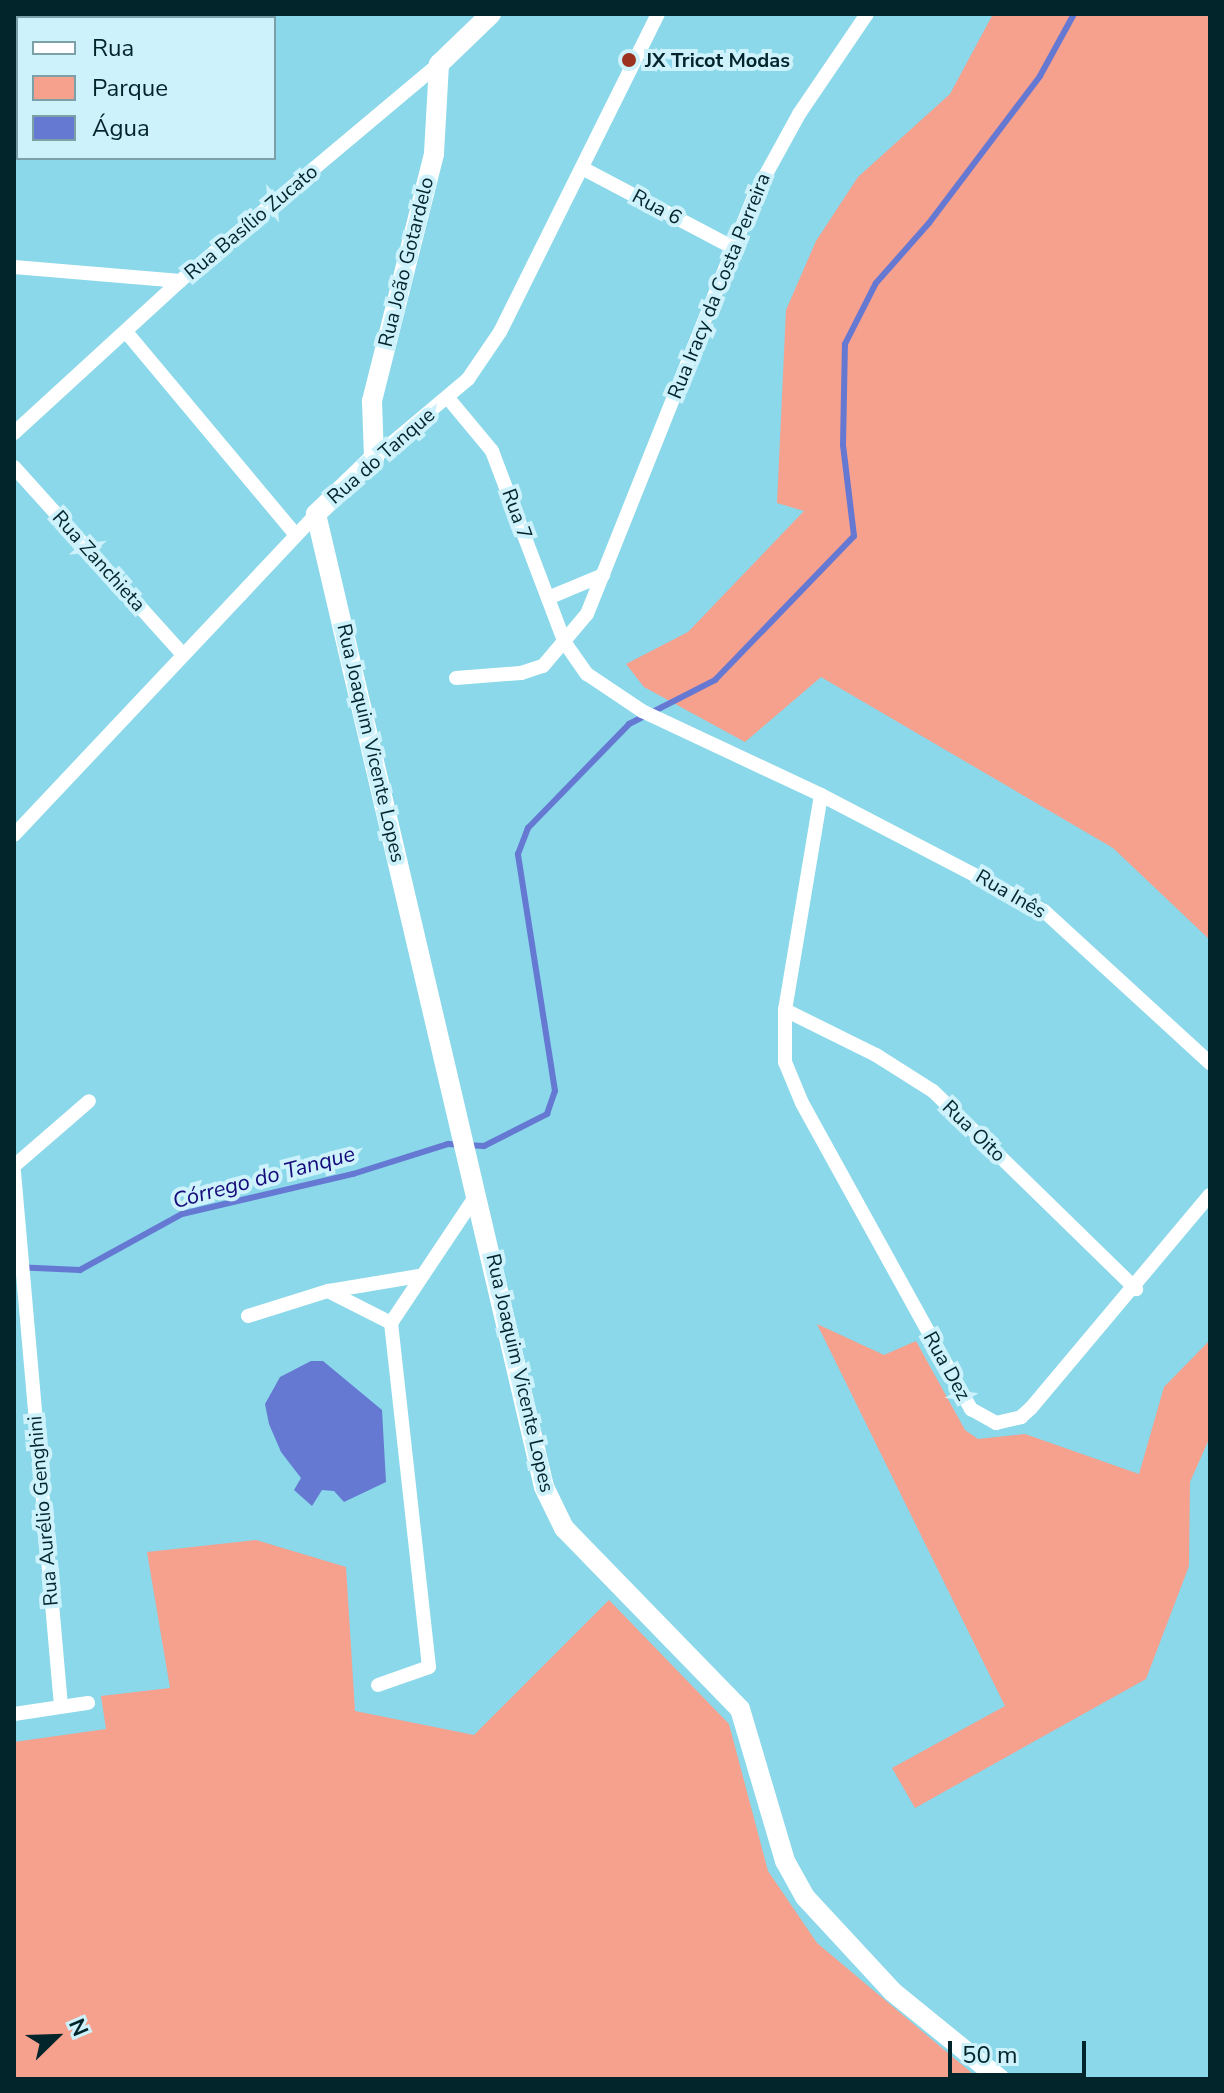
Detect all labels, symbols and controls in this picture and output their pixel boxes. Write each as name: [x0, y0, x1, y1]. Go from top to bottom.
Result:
legend: [16, 16, 276, 160]
text: Rua: [92, 32, 134, 64]
place label: JX Tricot Modas: [645, 48, 790, 72]
marker: JX Tricot Modas: [620, 51, 638, 69]
text: Parque: [92, 72, 168, 104]
text: Água: [92, 112, 150, 144]
street label: Rua Basílio Zucato: [180, 159, 322, 285]
street label: Rua Iracy da Costa Perreira: [663, 170, 775, 402]
street label: Rua João Gotardelo: [373, 175, 439, 349]
street label: Rua 6: [628, 184, 686, 230]
street label: Rua do Tanque: [322, 403, 440, 509]
street label: Rua 7: [497, 485, 537, 543]
street label: Rua Zanchieta: [47, 506, 151, 616]
street label: Rua Joaquim Vicente Lopes: [332, 621, 410, 865]
street label: Rua Inês: [972, 864, 1050, 924]
street label: Rua Oito: [937, 1095, 1011, 1167]
water label: Córrego do Tanque: [170, 1141, 358, 1215]
street label: Rua Joaquim Vicente Lopes: [481, 1251, 559, 1495]
street label: Rua Dez: [918, 1327, 976, 1405]
street label: Rua Aurélio Genghini: [23, 1415, 63, 1607]
north arrow: [16, 1997, 96, 2077]
text: N: [61, 2014, 95, 2041]
scale bar: [952, 2025, 1090, 2075]
text: 50 m: [962, 2039, 1018, 2071]

